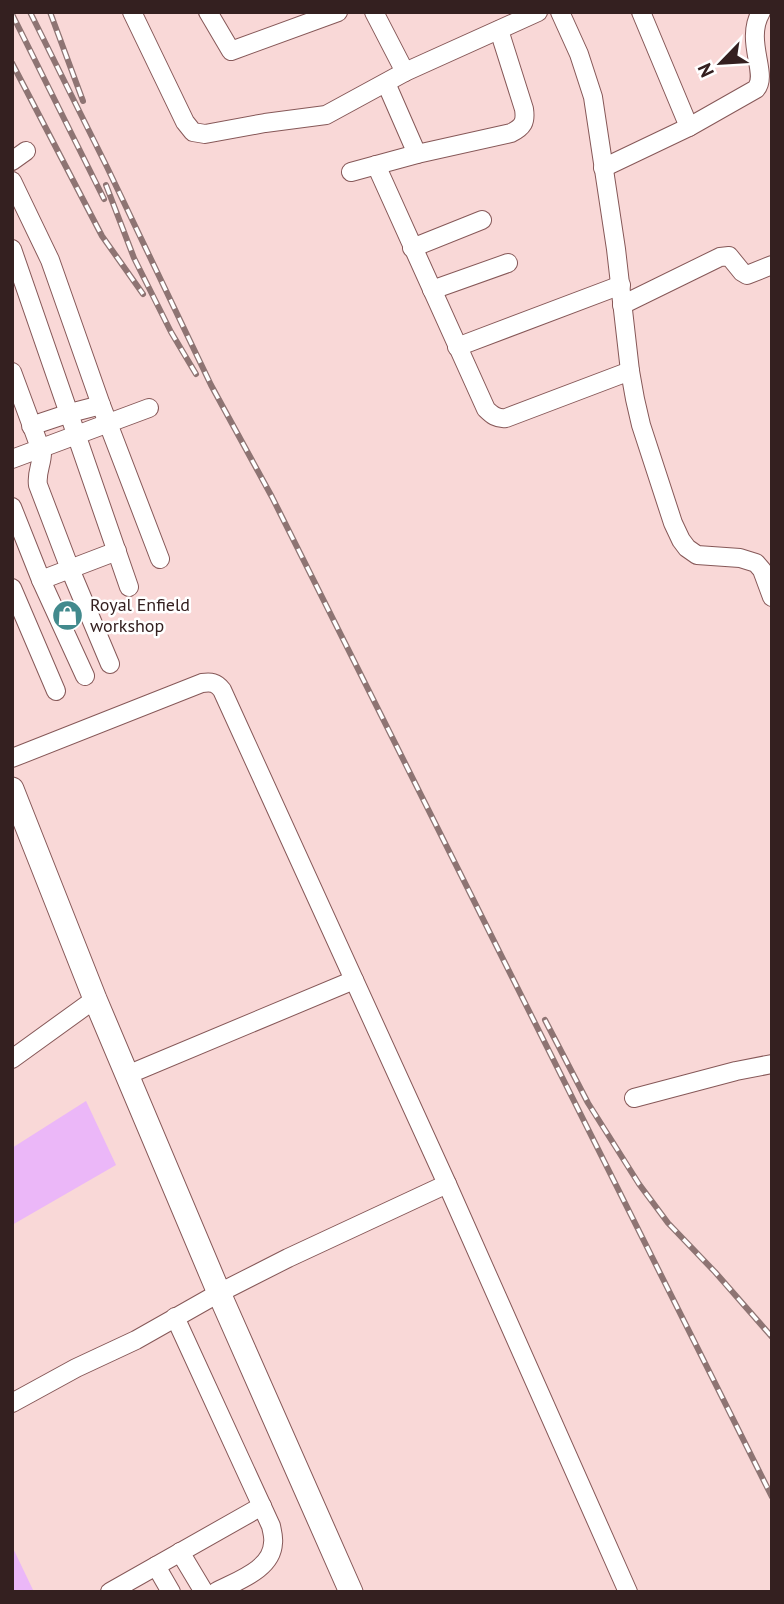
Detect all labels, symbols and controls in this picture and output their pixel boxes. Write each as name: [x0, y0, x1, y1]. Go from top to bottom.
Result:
north arrow: [686, 28, 756, 98]
text: N: [692, 59, 719, 81]
place label: Royal Enfield workshop: [90, 593, 190, 637]
shop icon: Royal Enfield workshop: [50, 598, 84, 632]

